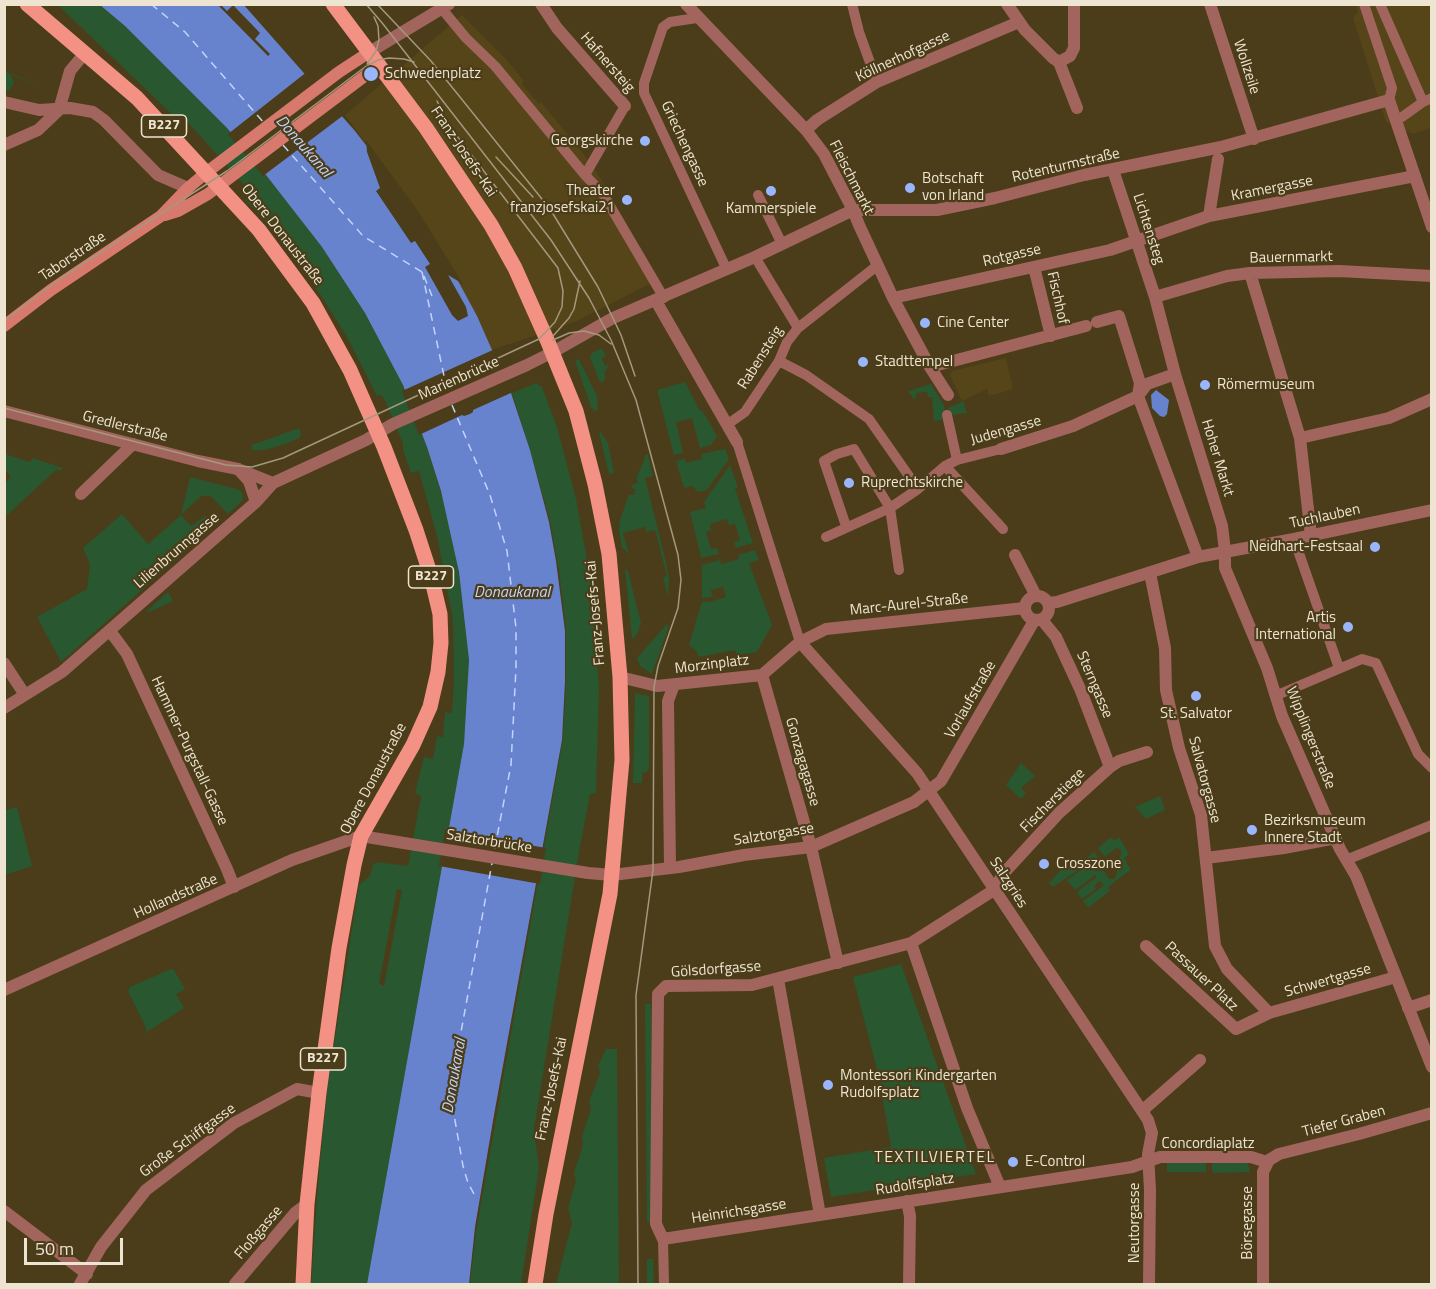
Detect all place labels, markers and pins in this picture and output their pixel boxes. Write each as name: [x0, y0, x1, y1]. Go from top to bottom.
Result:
marker: Schwedenplatz: [362, 65, 380, 83]
place label: Schwedenplatz: [385, 65, 481, 83]
place label: Georgskirche: [551, 132, 633, 150]
marker: Georgskirche: [638, 134, 652, 148]
place label: Botschaft von Irland: [922, 170, 984, 205]
marker: Botschaft von Irland: [903, 181, 917, 195]
place label: Theater franzjosefskai21: [510, 182, 615, 217]
marker: Kammerspiele: [764, 184, 778, 198]
marker: Theater franzjosefskai21: [620, 193, 634, 207]
place label: Kammerspiele: [726, 200, 816, 218]
place label: Cine Center: [937, 314, 1009, 332]
marker: Cine Center: [918, 316, 932, 330]
place label: Stadttempel: [875, 353, 953, 371]
marker: Stadttempel: [856, 355, 870, 369]
place label: Römermuseum: [1217, 376, 1315, 394]
marker: Römermuseum: [1198, 378, 1212, 392]
place label: Ruprechtskirche: [861, 474, 963, 492]
marker: Ruprechtskirche: [842, 476, 856, 490]
place label: Neidhart-Festsaal: [1249, 538, 1363, 556]
marker: Neidhart-Festsaal: [1368, 540, 1382, 554]
place label: Artis International: [1255, 609, 1336, 644]
marker: Artis International: [1341, 620, 1355, 634]
marker: St. Salvator: [1189, 689, 1203, 703]
place label: St. Salvator: [1160, 705, 1232, 723]
place label: Bezirksmuseum Innere Stadt: [1264, 812, 1366, 847]
marker: Bezirksmuseum Innere Stadt: [1245, 823, 1259, 837]
place label: Crosszone: [1056, 855, 1121, 873]
marker: Crosszone: [1037, 857, 1051, 871]
place label: Montessori Kindergarten Rudolfsplatz: [840, 1067, 997, 1102]
marker: Montessori Kindergarten Rudolfsplatz: [821, 1078, 835, 1092]
place label: E-Control: [1025, 1153, 1085, 1171]
marker: E-Control: [1006, 1155, 1020, 1169]

